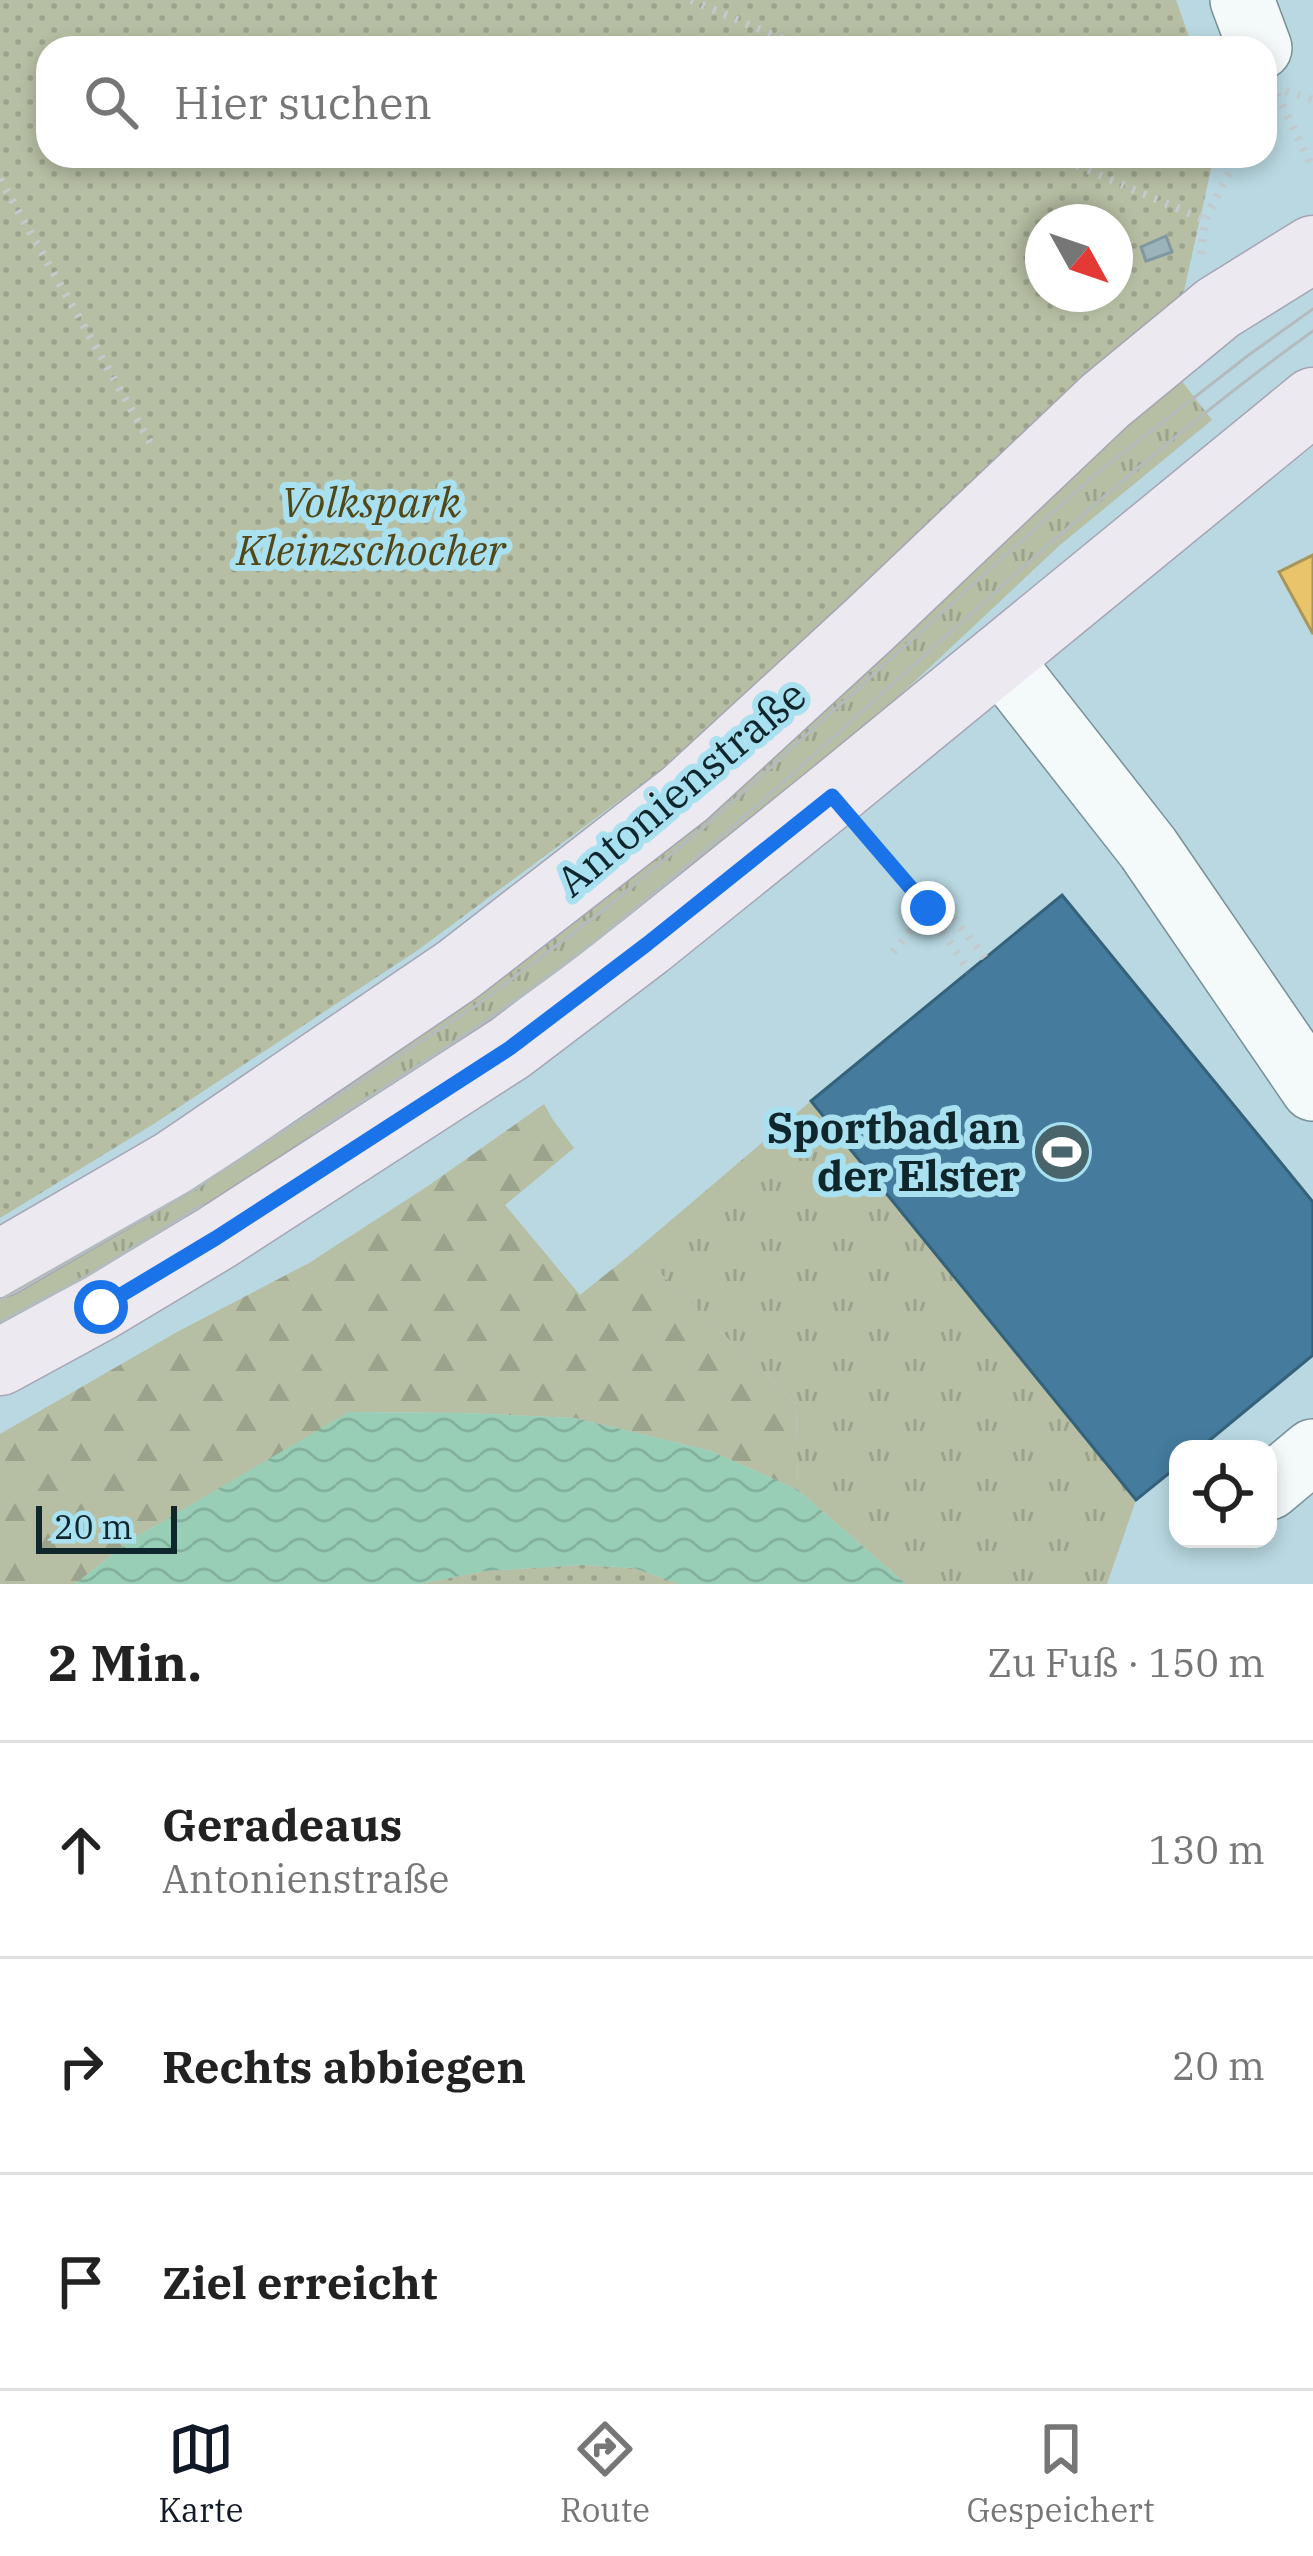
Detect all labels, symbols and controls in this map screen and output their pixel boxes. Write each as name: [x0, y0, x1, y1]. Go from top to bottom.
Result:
search box: [36, 36, 1277, 168]
icon: search: [78, 69, 144, 135]
text: Hier suchen: [174, 73, 432, 131]
north arrow: [1025, 204, 1133, 312]
park label: Volkspark Kleinzschocher: [235, 474, 507, 577]
street label: Antonienstraße: [544, 667, 817, 908]
route end: [901, 881, 955, 935]
place label: Sportbad an der Elster: [767, 1100, 1020, 1203]
sports icon: Sportbad an der Elster: [1031, 1121, 1093, 1183]
route start: [74, 1280, 128, 1334]
map controls: [1169, 1440, 1277, 1548]
button: locate: [1169, 1440, 1277, 1548]
scale bar: [36, 1500, 177, 1553]
text: 20 m: [54, 1505, 133, 1548]
text: 2 Min.: [48, 1629, 202, 1695]
text: Zu Fuß · 150 m: [987, 1637, 1265, 1688]
text: Geradeaus: [162, 1795, 402, 1853]
icon: ahead: [48, 1817, 114, 1883]
text: 130 m: [1149, 1824, 1265, 1875]
text: Antonienstraße: [162, 1853, 449, 1904]
icon: right: [48, 2033, 114, 2099]
text: Rechts abbiegen: [162, 2037, 526, 2095]
text: 20 m: [1172, 2040, 1265, 2091]
icon: arrive: [48, 2249, 114, 2315]
text: Ziel erreicht: [162, 2253, 438, 2311]
tab: Karte: [158, 2416, 243, 2531]
tab: Route: [560, 2416, 650, 2531]
tab: Gespeichert: [967, 2416, 1155, 2531]

